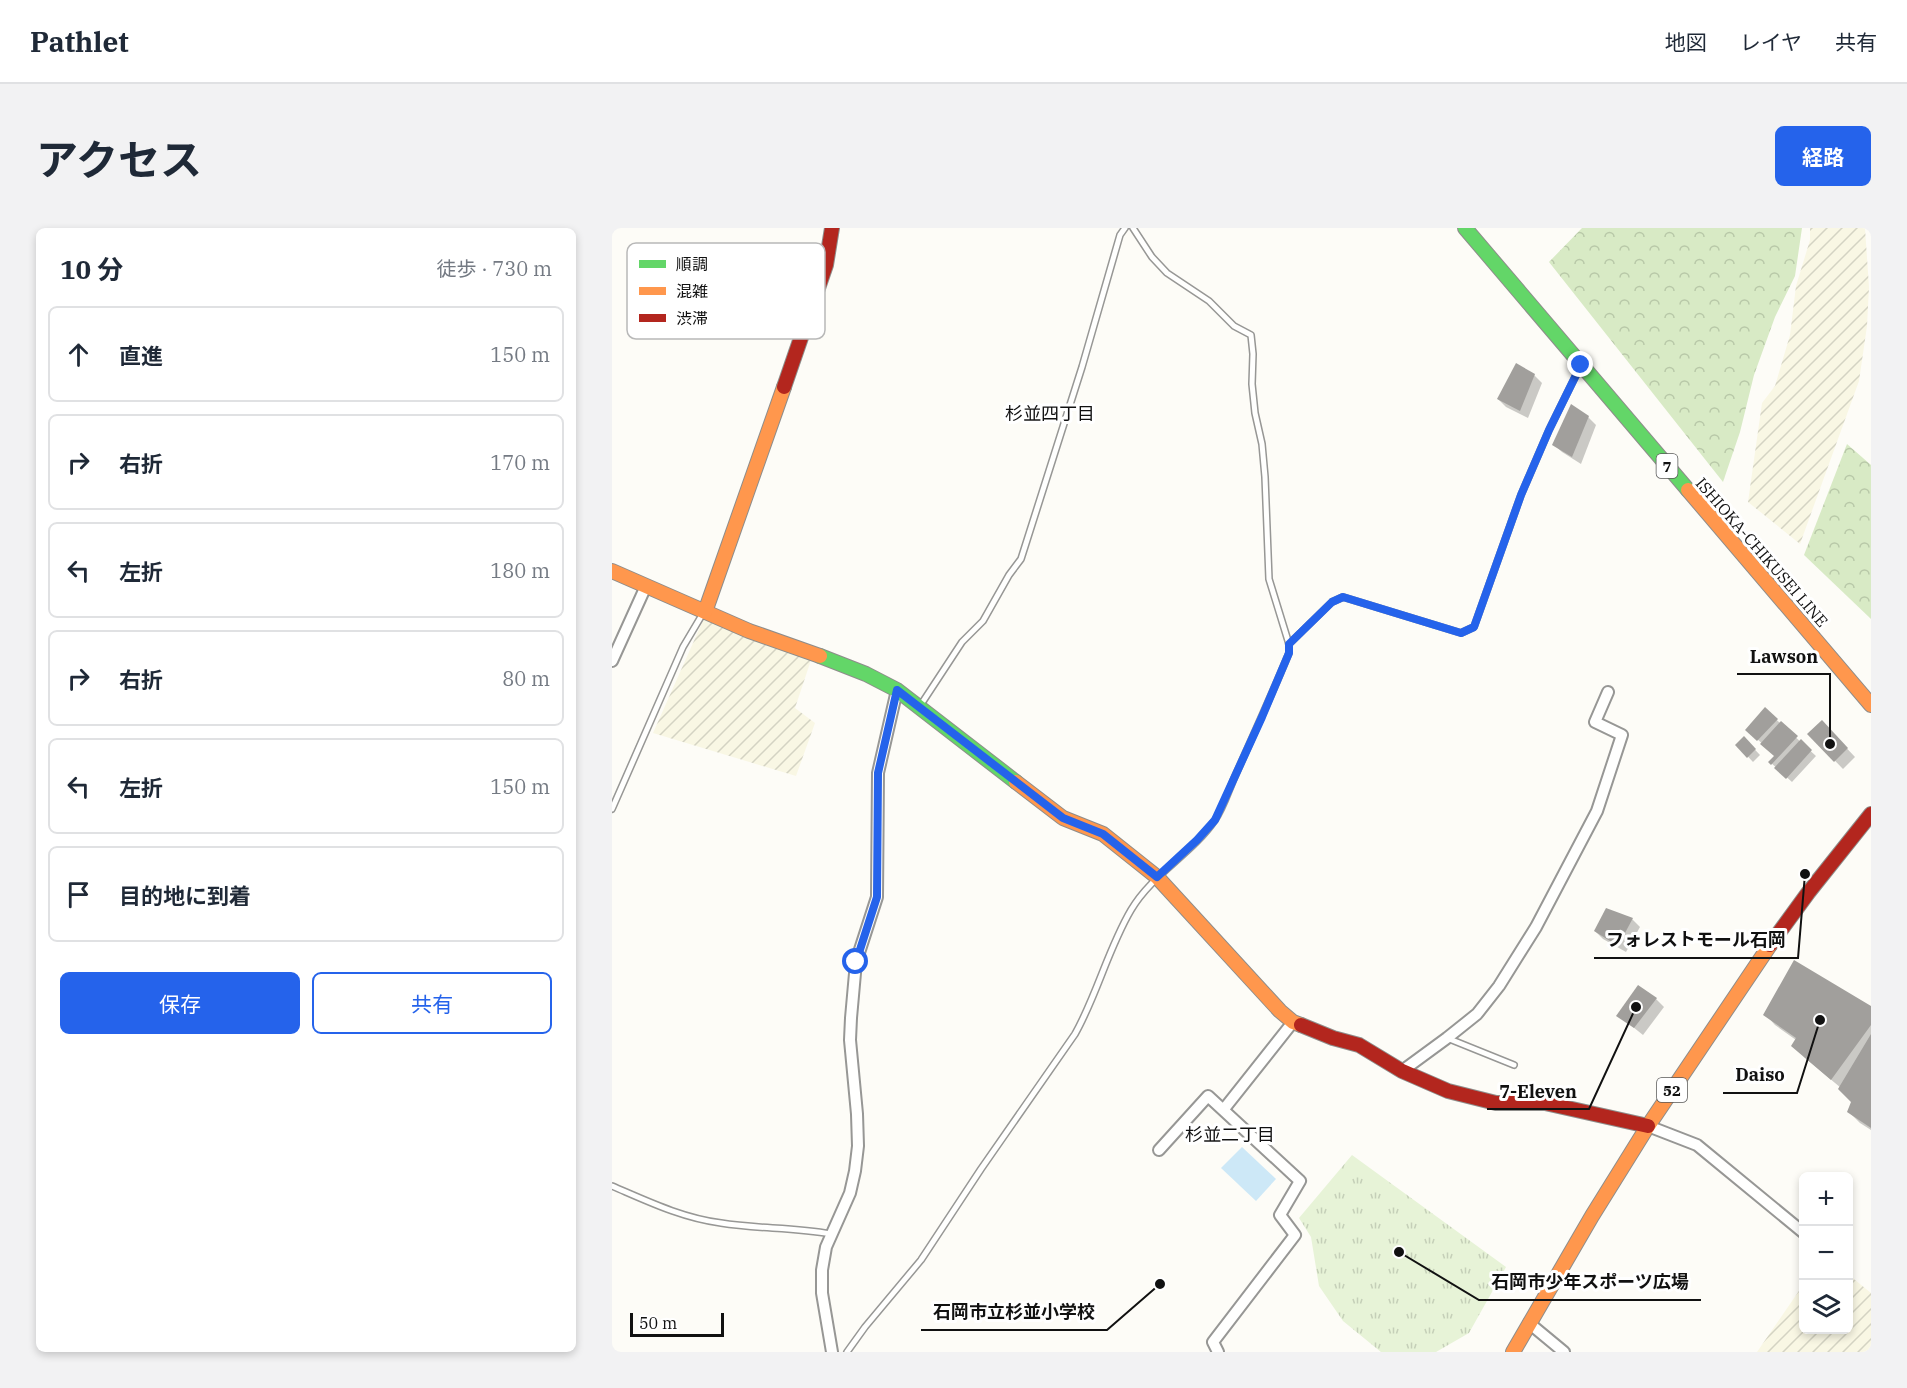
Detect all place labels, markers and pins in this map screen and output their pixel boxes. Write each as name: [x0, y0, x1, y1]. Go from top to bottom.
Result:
callout: Lawson: [1737, 638, 1830, 674]
callout: フォレストモール石岡: [1594, 922, 1798, 958]
callout: Daiso: [1723, 1057, 1797, 1093]
callout: 7-Eleven: [1487, 1073, 1589, 1109]
callout: 石岡市少年スポーツ広場: [1479, 1264, 1701, 1300]
callout: 石岡市立杉並小学校: [921, 1294, 1107, 1330]

